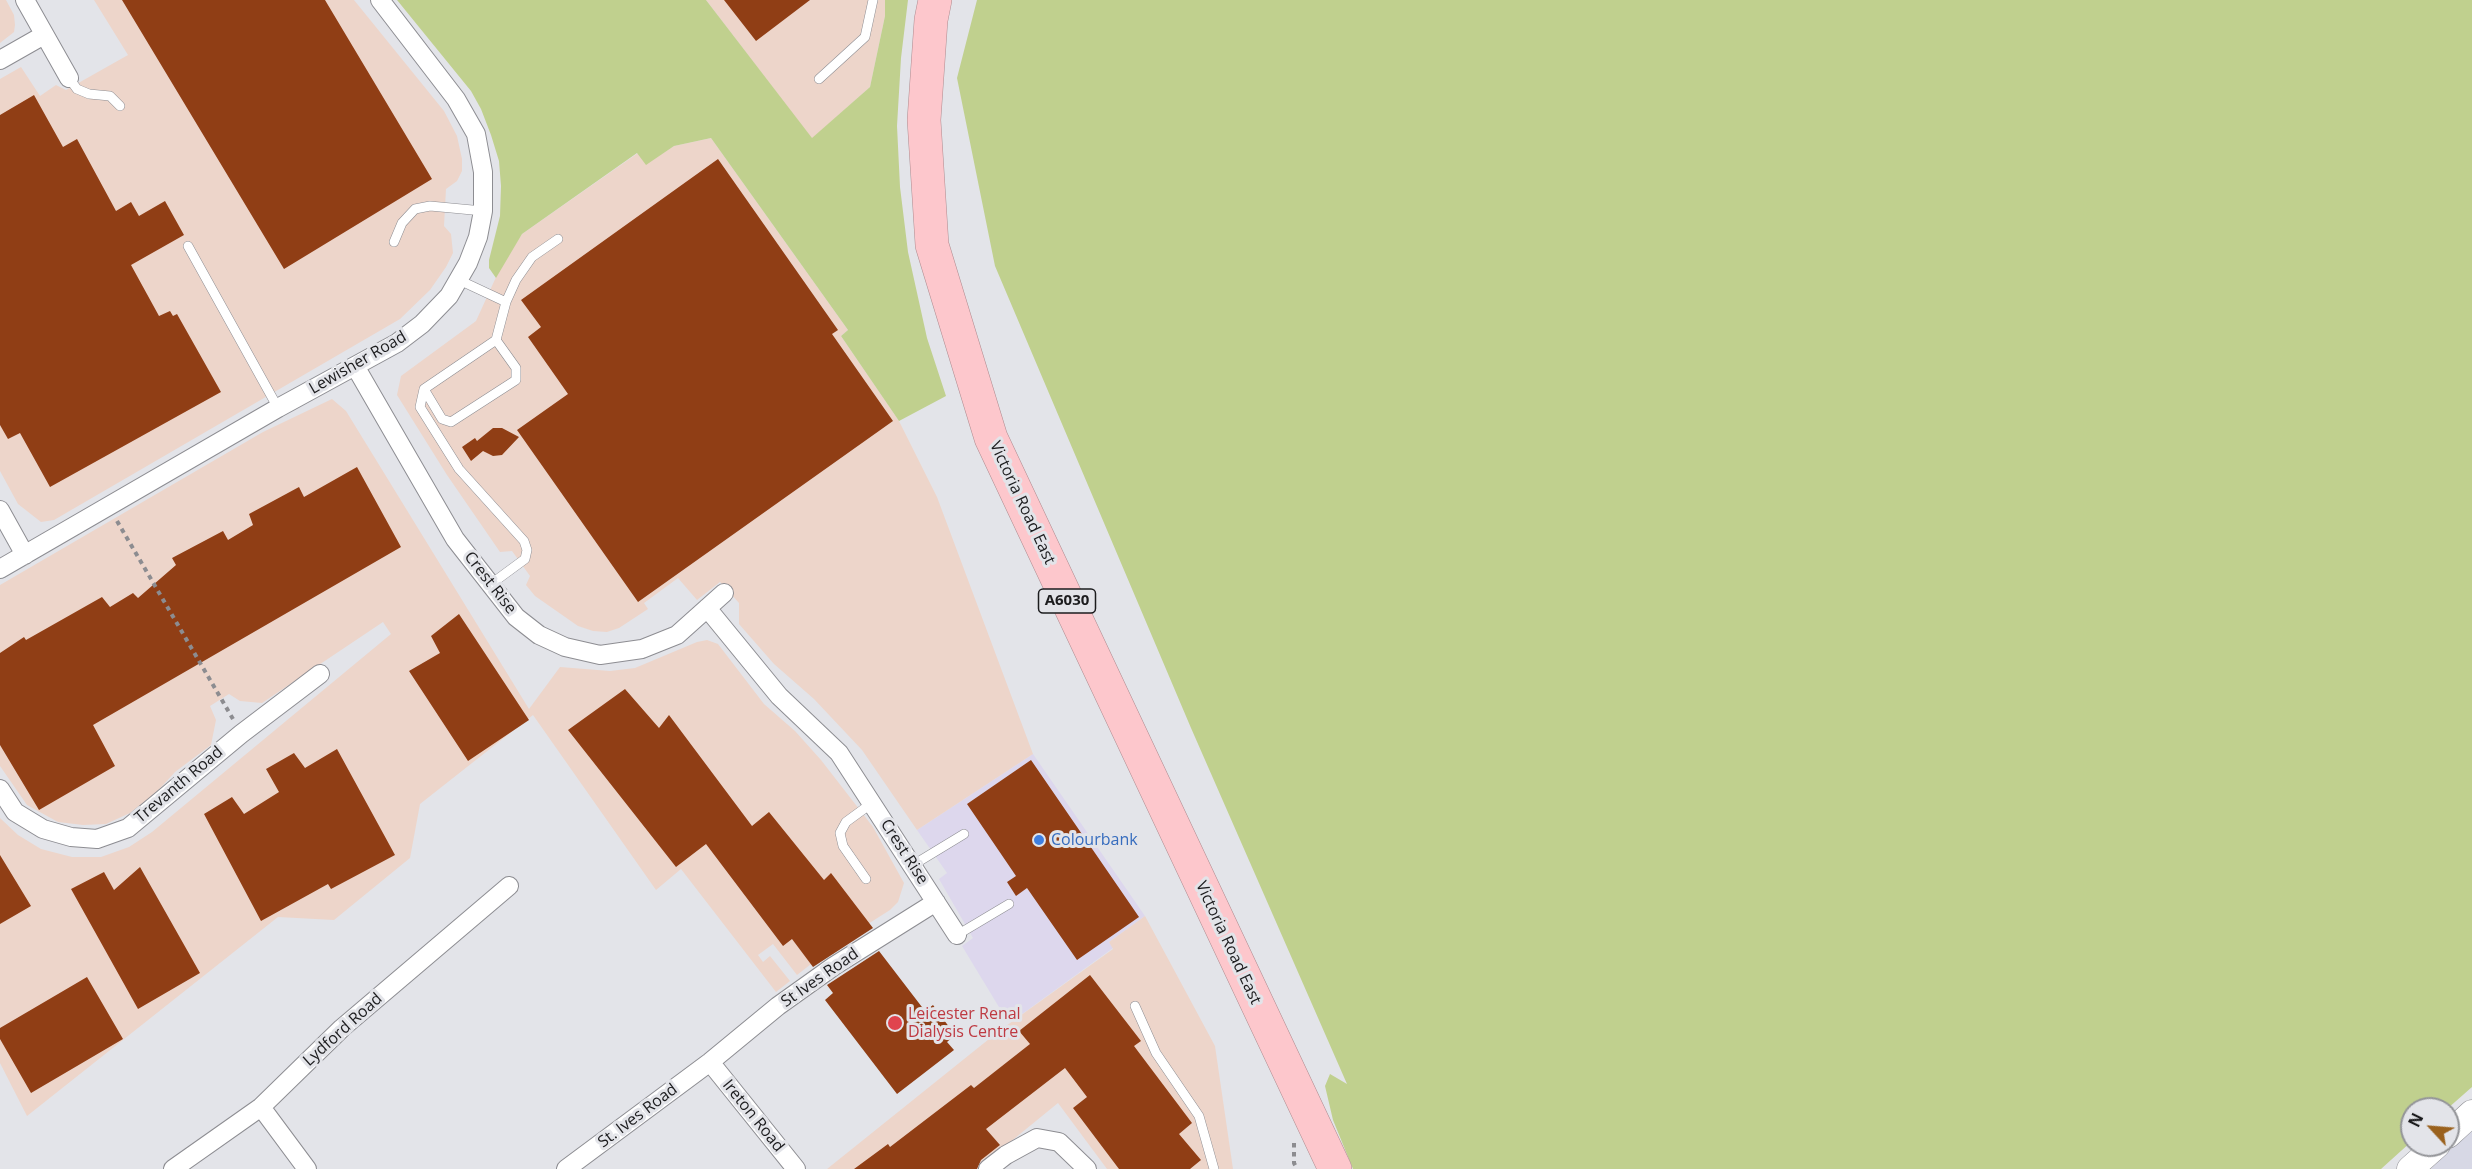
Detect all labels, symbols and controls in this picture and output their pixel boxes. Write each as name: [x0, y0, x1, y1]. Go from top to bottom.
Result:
street label: Lewisher Road: [306, 327, 410, 399]
street label: Victoria Road East: [985, 438, 1059, 568]
street label: Crest Rise: [460, 548, 520, 618]
road number: A6030: [1038, 589, 1096, 613]
street label: Trevanth Road: [131, 743, 227, 827]
street label: Crest Rise: [876, 816, 932, 888]
place label: Colourbank: [1051, 830, 1138, 850]
marker: Colourbank: [1032, 833, 1046, 847]
street label: Victoria Road East: [1191, 878, 1265, 1008]
street label: St Ives Road: [778, 944, 862, 1012]
street label: Lydford Road: [299, 989, 387, 1071]
place label: Leicester Renal Dialysis Centre: [908, 1004, 1021, 1042]
marker: Leicester Renal Dialysis Centre: [886, 1014, 904, 1032]
street label: Ireton Road: [718, 1076, 788, 1156]
street label: St. Ives Road: [595, 1080, 681, 1152]
north arrow: [2400, 1097, 2460, 1157]
text: N: [2403, 1109, 2428, 1131]

